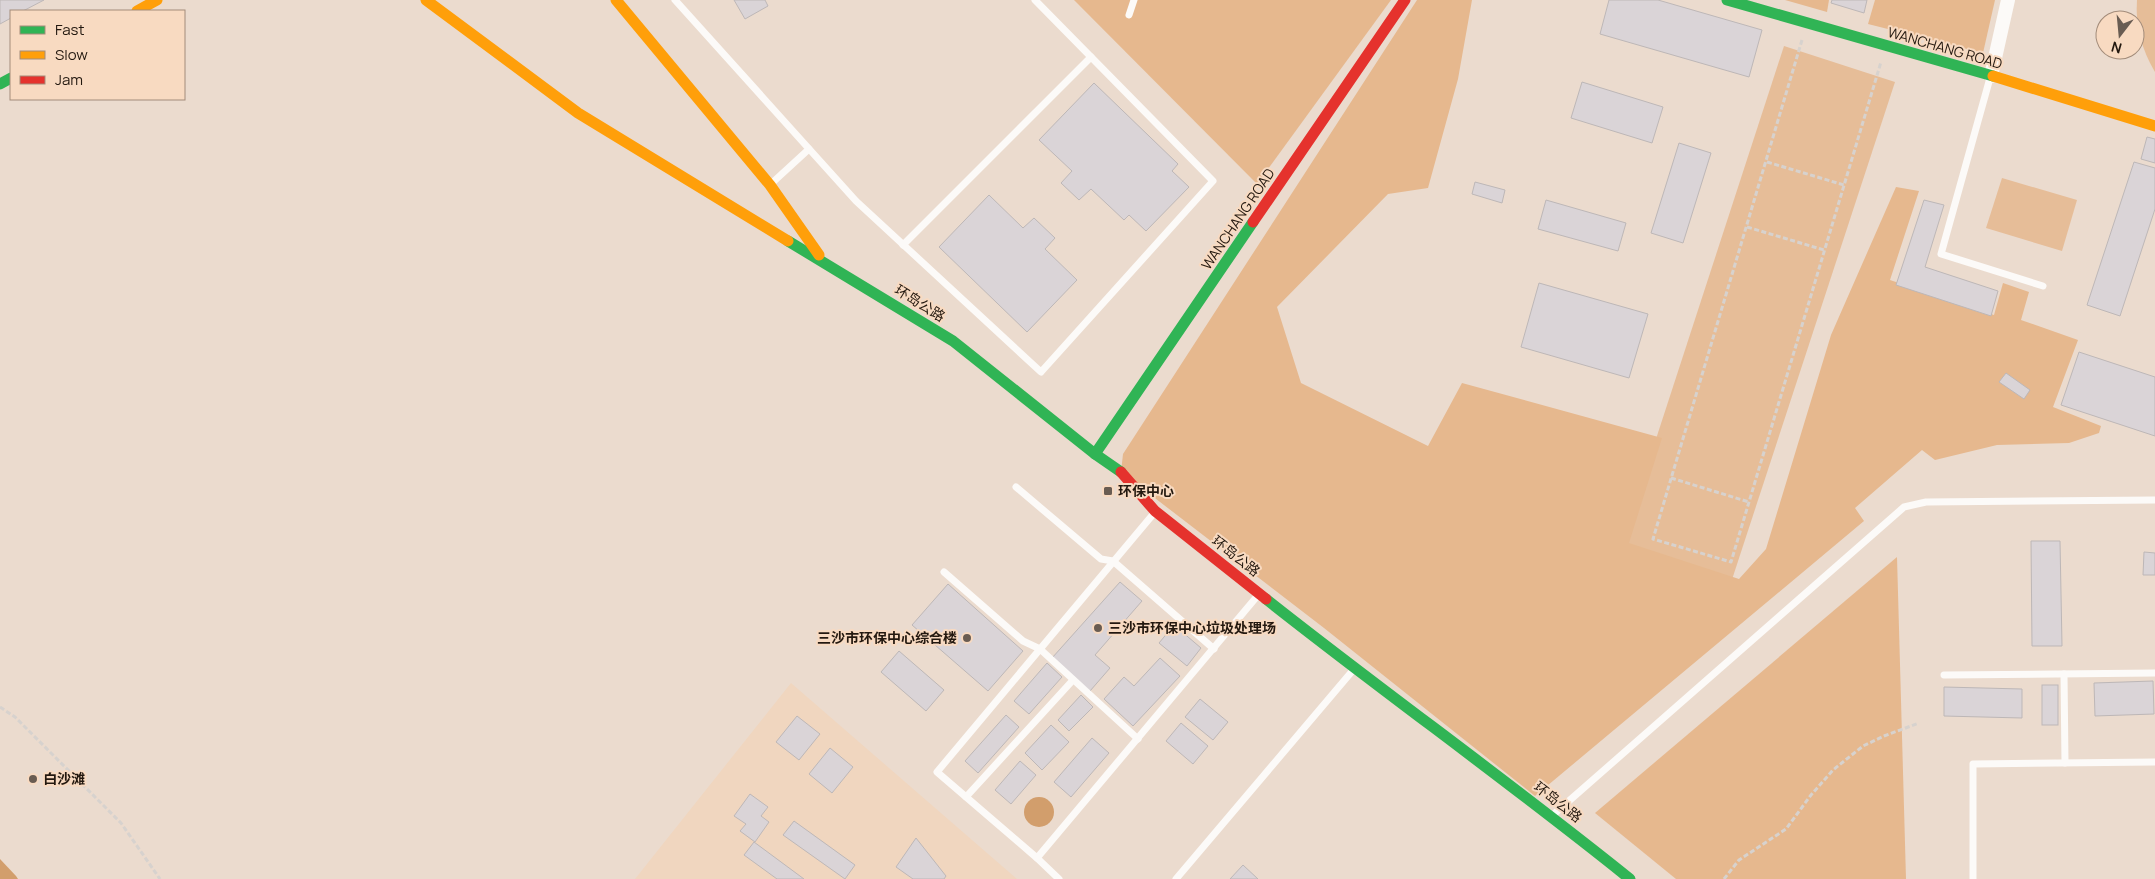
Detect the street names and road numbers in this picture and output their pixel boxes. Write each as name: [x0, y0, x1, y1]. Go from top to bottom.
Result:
street label: WANCHANG ROAD: [1886, 22, 2005, 73]
street label: WANCHANG ROAD: [1197, 164, 1279, 273]
street label: 环岛公路: [891, 280, 949, 325]
street label: 环岛公路: [1208, 531, 1264, 580]
street label: 环岛公路: [1530, 777, 1586, 826]

